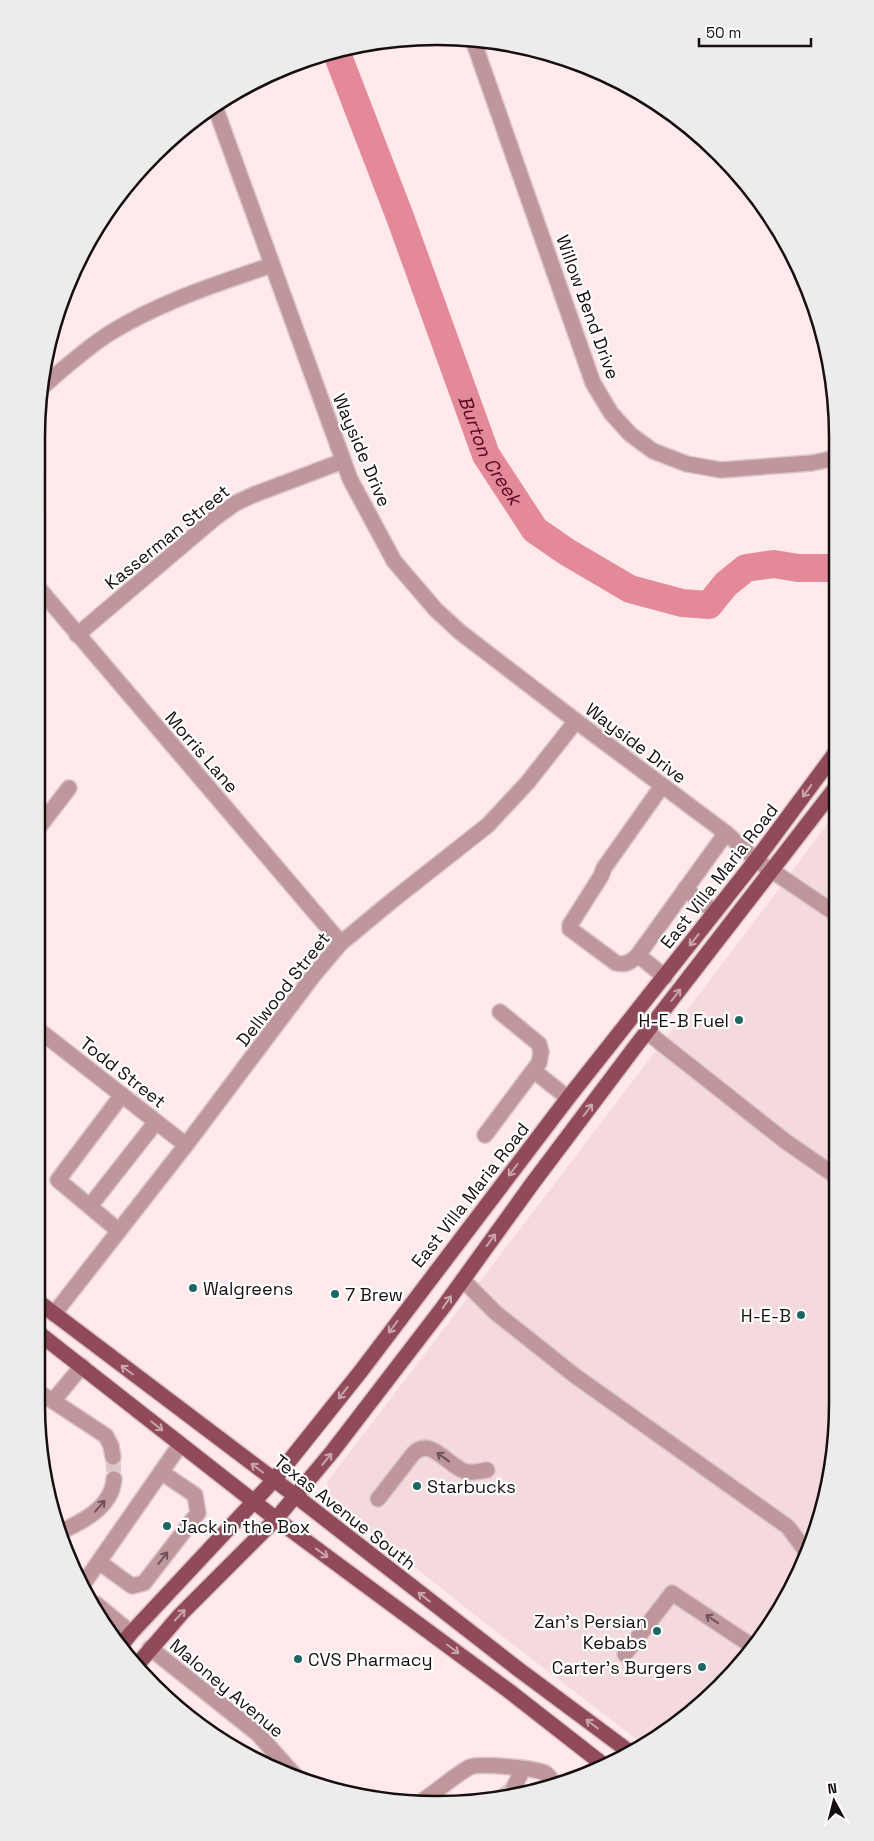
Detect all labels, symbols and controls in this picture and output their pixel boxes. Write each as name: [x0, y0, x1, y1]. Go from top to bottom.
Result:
scale bar: [699, 15, 812, 47]
text: 50 m: [706, 23, 741, 42]
street label: Willow Bend Drive: [551, 232, 625, 382]
street label: Wayside Drive: [328, 390, 396, 510]
water label: Burton Creek: [453, 392, 529, 512]
street label: Kasserman Street: [100, 480, 234, 594]
street label: Wayside Drive: [581, 698, 691, 788]
street label: Morris Lane: [160, 706, 244, 798]
one-way arrow: [801, 784, 812, 797]
street label: East Villa Maria Road: [655, 799, 783, 953]
street label: Dellwood Street: [231, 927, 335, 1051]
one-way arrow: [688, 933, 699, 946]
one-way arrow: [671, 988, 681, 1002]
place label: H-E-B Fuel: [638, 1009, 729, 1032]
marker: H-E-B Fuel: [733, 1014, 745, 1026]
street label: Todd Street: [75, 1031, 171, 1113]
one-way arrow: [583, 1104, 594, 1117]
street label: East Villa Maria Road: [406, 1118, 534, 1272]
one-way arrow: [508, 1163, 518, 1177]
one-way arrow: [486, 1234, 497, 1248]
place label: Walgreens: [203, 1277, 293, 1300]
marker: Walgreens: [187, 1282, 199, 1294]
place label: 7 Brew: [345, 1283, 403, 1306]
marker: 7 Brew: [329, 1288, 341, 1300]
one-way arrow: [442, 1295, 452, 1309]
place label: H-E-B: [741, 1304, 791, 1327]
marker: H-E-B: [795, 1309, 807, 1321]
one-way arrow: [388, 1320, 399, 1333]
one-way arrow: [120, 1365, 134, 1375]
one-way arrow: [337, 1387, 348, 1400]
one-way arrow: [150, 1421, 163, 1432]
street label: Texas Avenue South: [269, 1449, 421, 1575]
one-way arrow: [322, 1452, 333, 1465]
one-way arrow: [436, 1452, 450, 1462]
one-way arrow: [251, 1462, 264, 1473]
place label: Starbucks: [427, 1475, 516, 1498]
marker: Starbucks: [411, 1480, 423, 1492]
one-way arrow: [94, 1500, 105, 1513]
place label: Jack in the Box: [177, 1515, 310, 1538]
marker: Jack in the Box: [161, 1520, 173, 1532]
one-way arrow: [315, 1547, 328, 1558]
one-way arrow: [157, 1552, 168, 1565]
one-way arrow: [418, 1591, 431, 1602]
one-way arrow: [174, 1608, 186, 1621]
place label: Zan's Persian Kebabs: [534, 1610, 647, 1654]
one-way arrow: [705, 1614, 719, 1624]
marker: Zan's Persian Kebabs: [651, 1625, 663, 1637]
street label: Maloney Avenue: [165, 1634, 289, 1742]
one-way arrow: [446, 1644, 460, 1654]
place label: CVS Pharmacy: [308, 1648, 432, 1671]
marker: CVS Pharmacy: [292, 1653, 304, 1665]
place label: Carter's Burgers: [552, 1656, 692, 1679]
marker: Carter's Burgers: [696, 1661, 708, 1673]
one-way arrow: [585, 1719, 599, 1729]
north arrow: [809, 1776, 859, 1826]
text: N: [827, 1779, 838, 1798]

